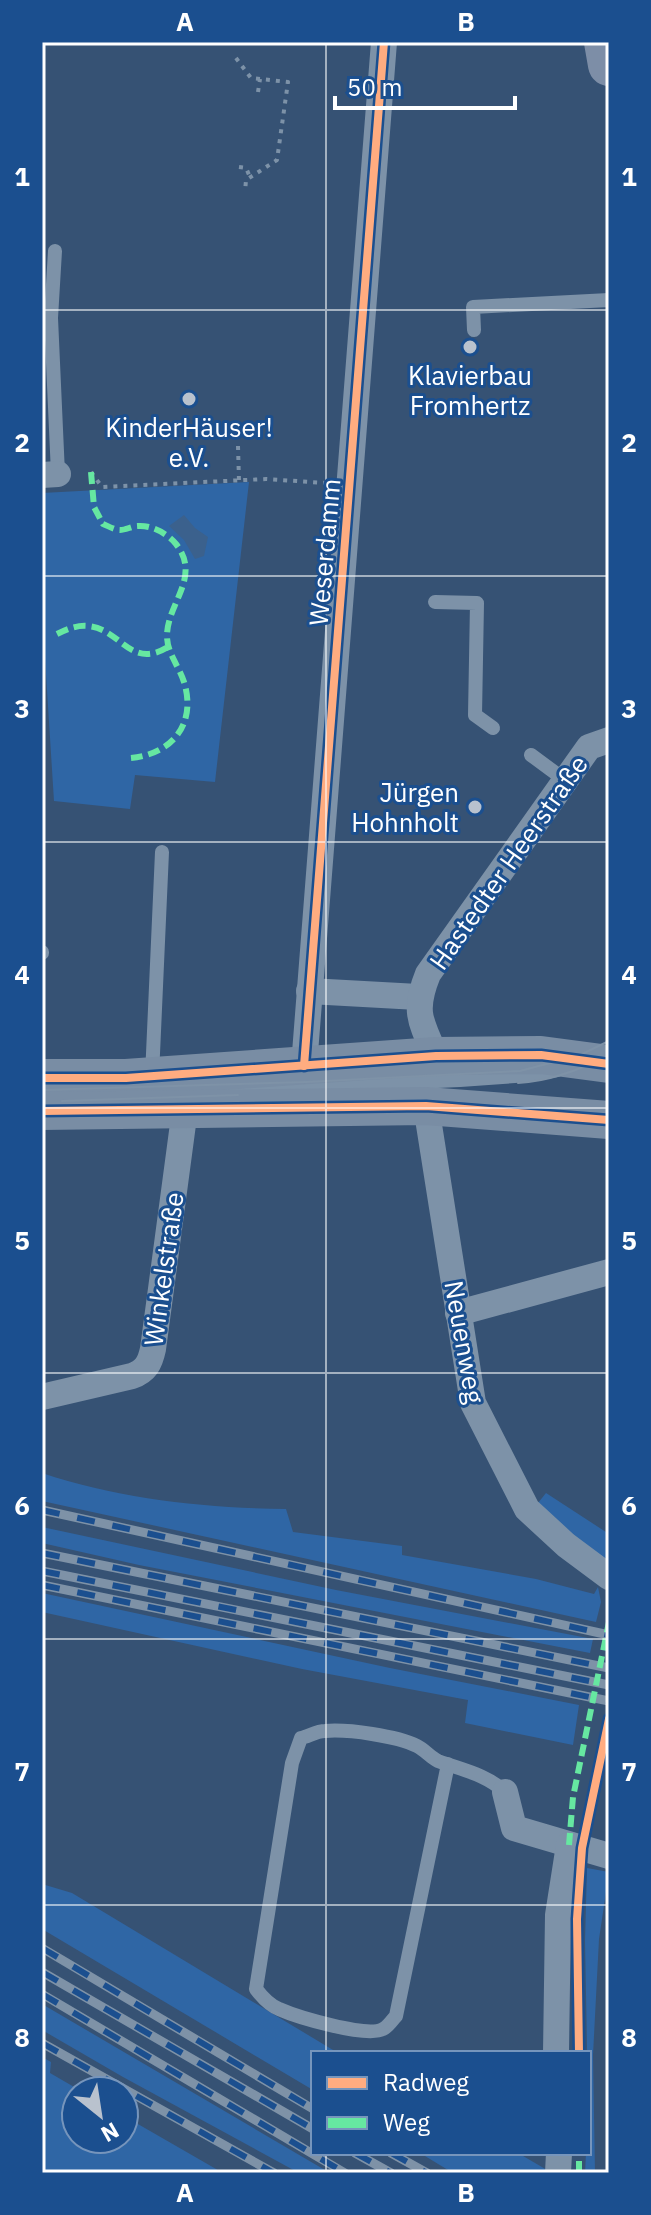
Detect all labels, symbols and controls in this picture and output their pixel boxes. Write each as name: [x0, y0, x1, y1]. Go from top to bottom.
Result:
text: A: [176, 4, 194, 38]
text: B: [457, 4, 475, 38]
scale bar: [335, 60, 515, 110]
text: 50 m: [347, 71, 402, 103]
text: 1: [14, 159, 30, 193]
text: 1: [621, 159, 637, 193]
marker: Klavierbau Fromhertz: [461, 338, 479, 356]
place label: Klavierbau Fromhertz: [408, 358, 532, 422]
marker: KinderHäuser! e.V.: [180, 390, 198, 408]
place label: KinderHäuser! e.V.: [105, 410, 273, 474]
text: 2: [14, 425, 30, 459]
text: 2: [621, 425, 637, 459]
street label: Weserdamm: [301, 477, 347, 627]
text: 3: [14, 691, 30, 725]
text: 3: [621, 691, 637, 725]
street label: Hastedter Heerstraße: [421, 748, 595, 976]
place label: Jürgen Hohnholt: [351, 775, 459, 839]
marker: Jürgen Hohnholt: [466, 798, 484, 816]
text: 4: [14, 957, 30, 991]
text: 4: [621, 957, 637, 991]
street label: Winkelstraße: [135, 1190, 191, 1348]
text: 5: [14, 1223, 30, 1257]
text: 5: [621, 1223, 637, 1257]
street label: Neuenweg: [437, 1278, 493, 1406]
text: 6: [14, 1488, 30, 1522]
text: 6: [621, 1488, 637, 1522]
text: 7: [14, 1754, 30, 1788]
text: 7: [621, 1754, 637, 1788]
text: 8: [14, 2020, 30, 2054]
text: 8: [621, 2020, 637, 2054]
legend: [311, 2051, 591, 2155]
text: Radweg: [383, 2066, 469, 2098]
north arrow: [60, 2075, 140, 2155]
text: Weg: [383, 2106, 430, 2138]
text: N: [96, 2116, 124, 2149]
text: A: [176, 2175, 194, 2209]
text: B: [457, 2175, 475, 2209]

